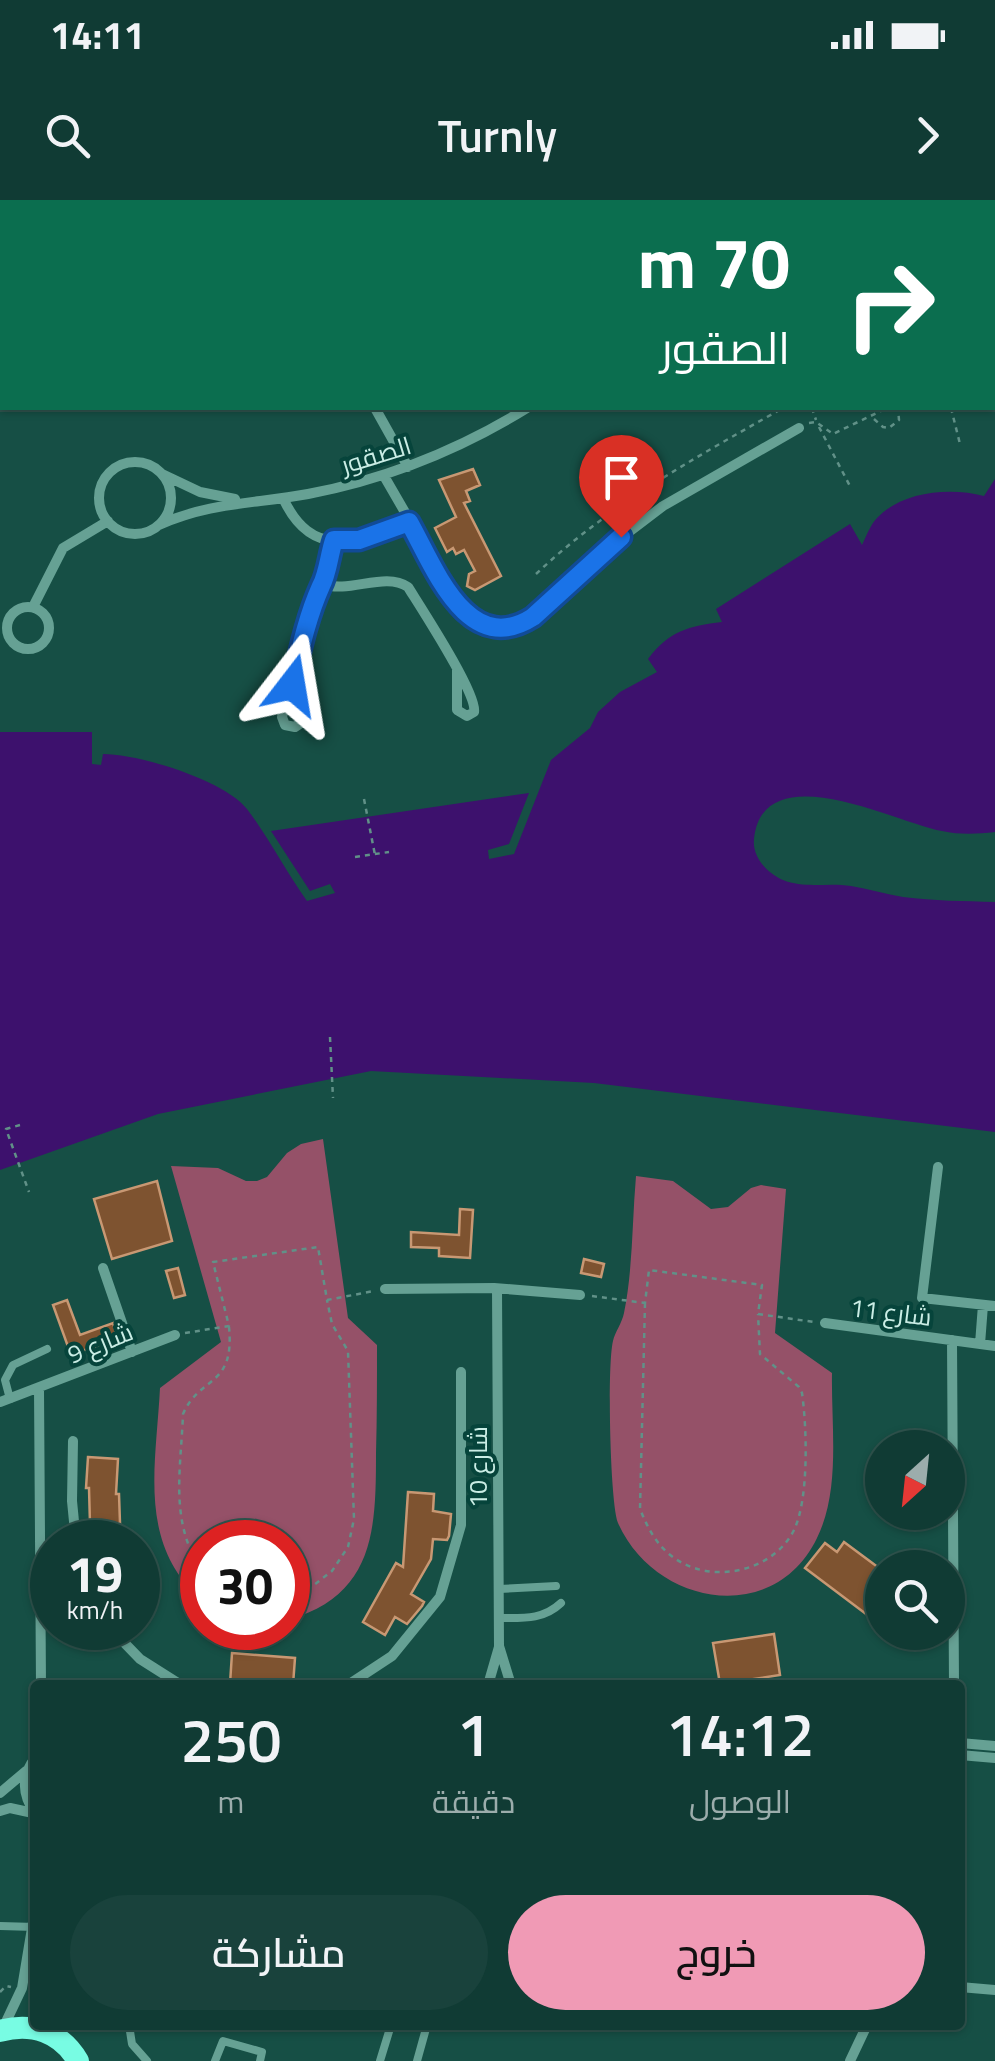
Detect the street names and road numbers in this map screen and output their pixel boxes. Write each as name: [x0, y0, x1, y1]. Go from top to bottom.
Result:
street label: الصقور: [334, 426, 416, 484]
street label: شارع 11: [848, 1288, 934, 1336]
street label: شارع 9: [61, 1313, 139, 1373]
street label: شارع 10: [459, 1426, 497, 1508]

